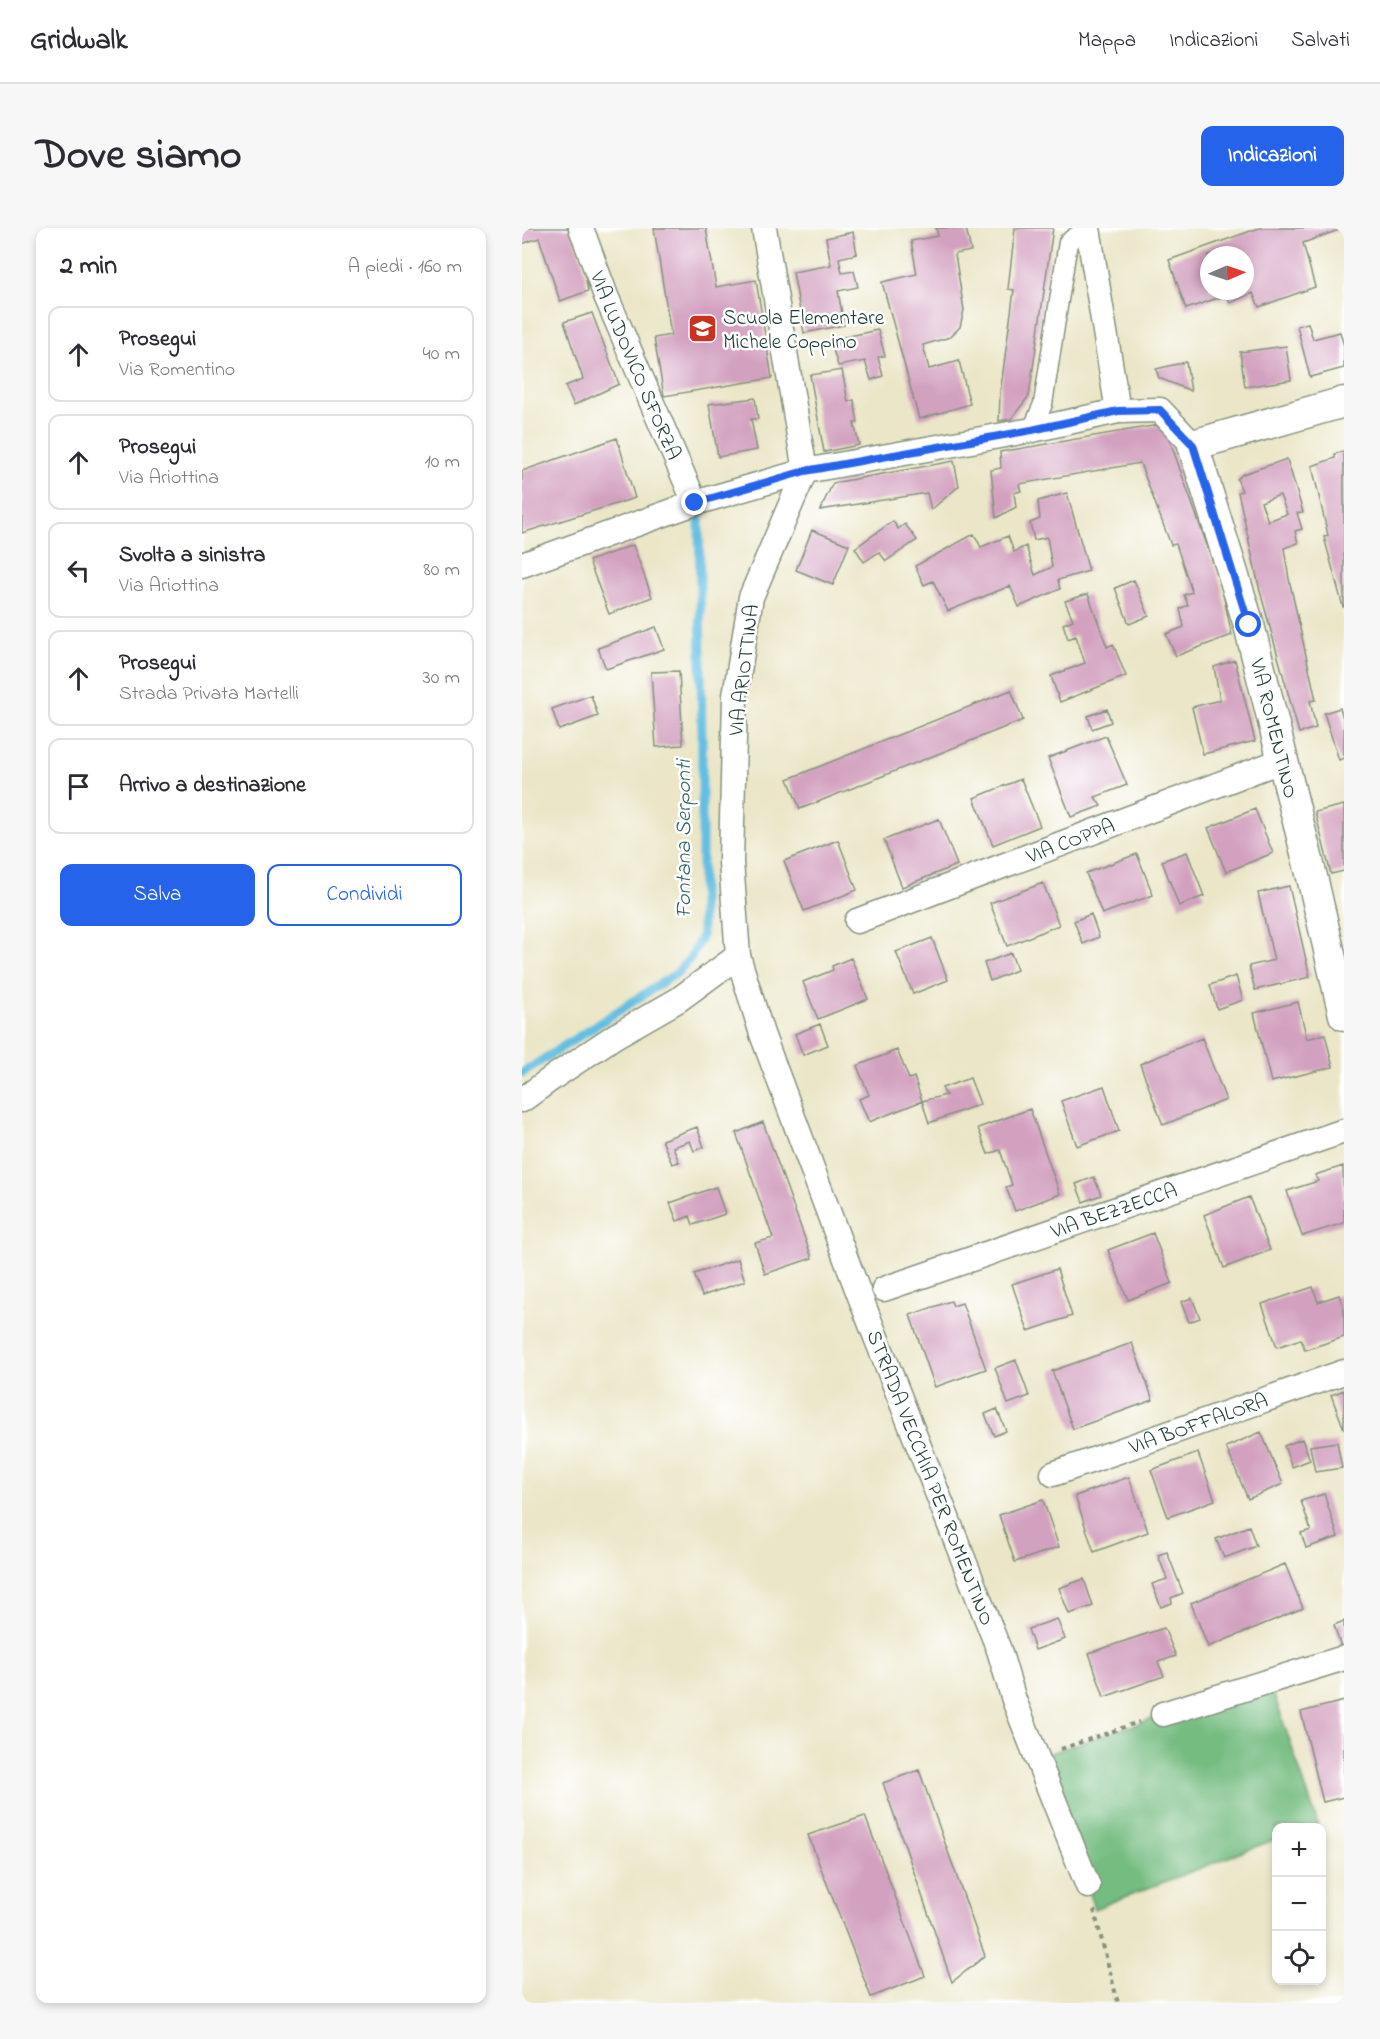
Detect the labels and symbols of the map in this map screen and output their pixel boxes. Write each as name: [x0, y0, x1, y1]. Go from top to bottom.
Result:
north arrow: [1200, 246, 1254, 300]
street label: VIA LUDOVICO SFORZA: [581, 266, 688, 465]
place label: Scuola Elementare Michele Coppino: [723, 304, 885, 358]
school or university icon: Scuola Elementare Michele Coppino: [686, 313, 718, 345]
route end: [681, 489, 707, 515]
street label: VIA ARIOTTINA: [722, 603, 768, 739]
route start: [1235, 611, 1261, 637]
street label: VIA ROMENTINO: [1241, 655, 1305, 802]
water label: Fontana Serponti: [669, 758, 701, 918]
street label: VIA COPPA: [1021, 812, 1120, 873]
street label: VIA BEZZECCA: [1046, 1176, 1182, 1248]
street label: STRADA VECCHIA PER ROMENTINO: [858, 1326, 1001, 1630]
street label: VIA BOFFALORA: [1124, 1387, 1273, 1464]

